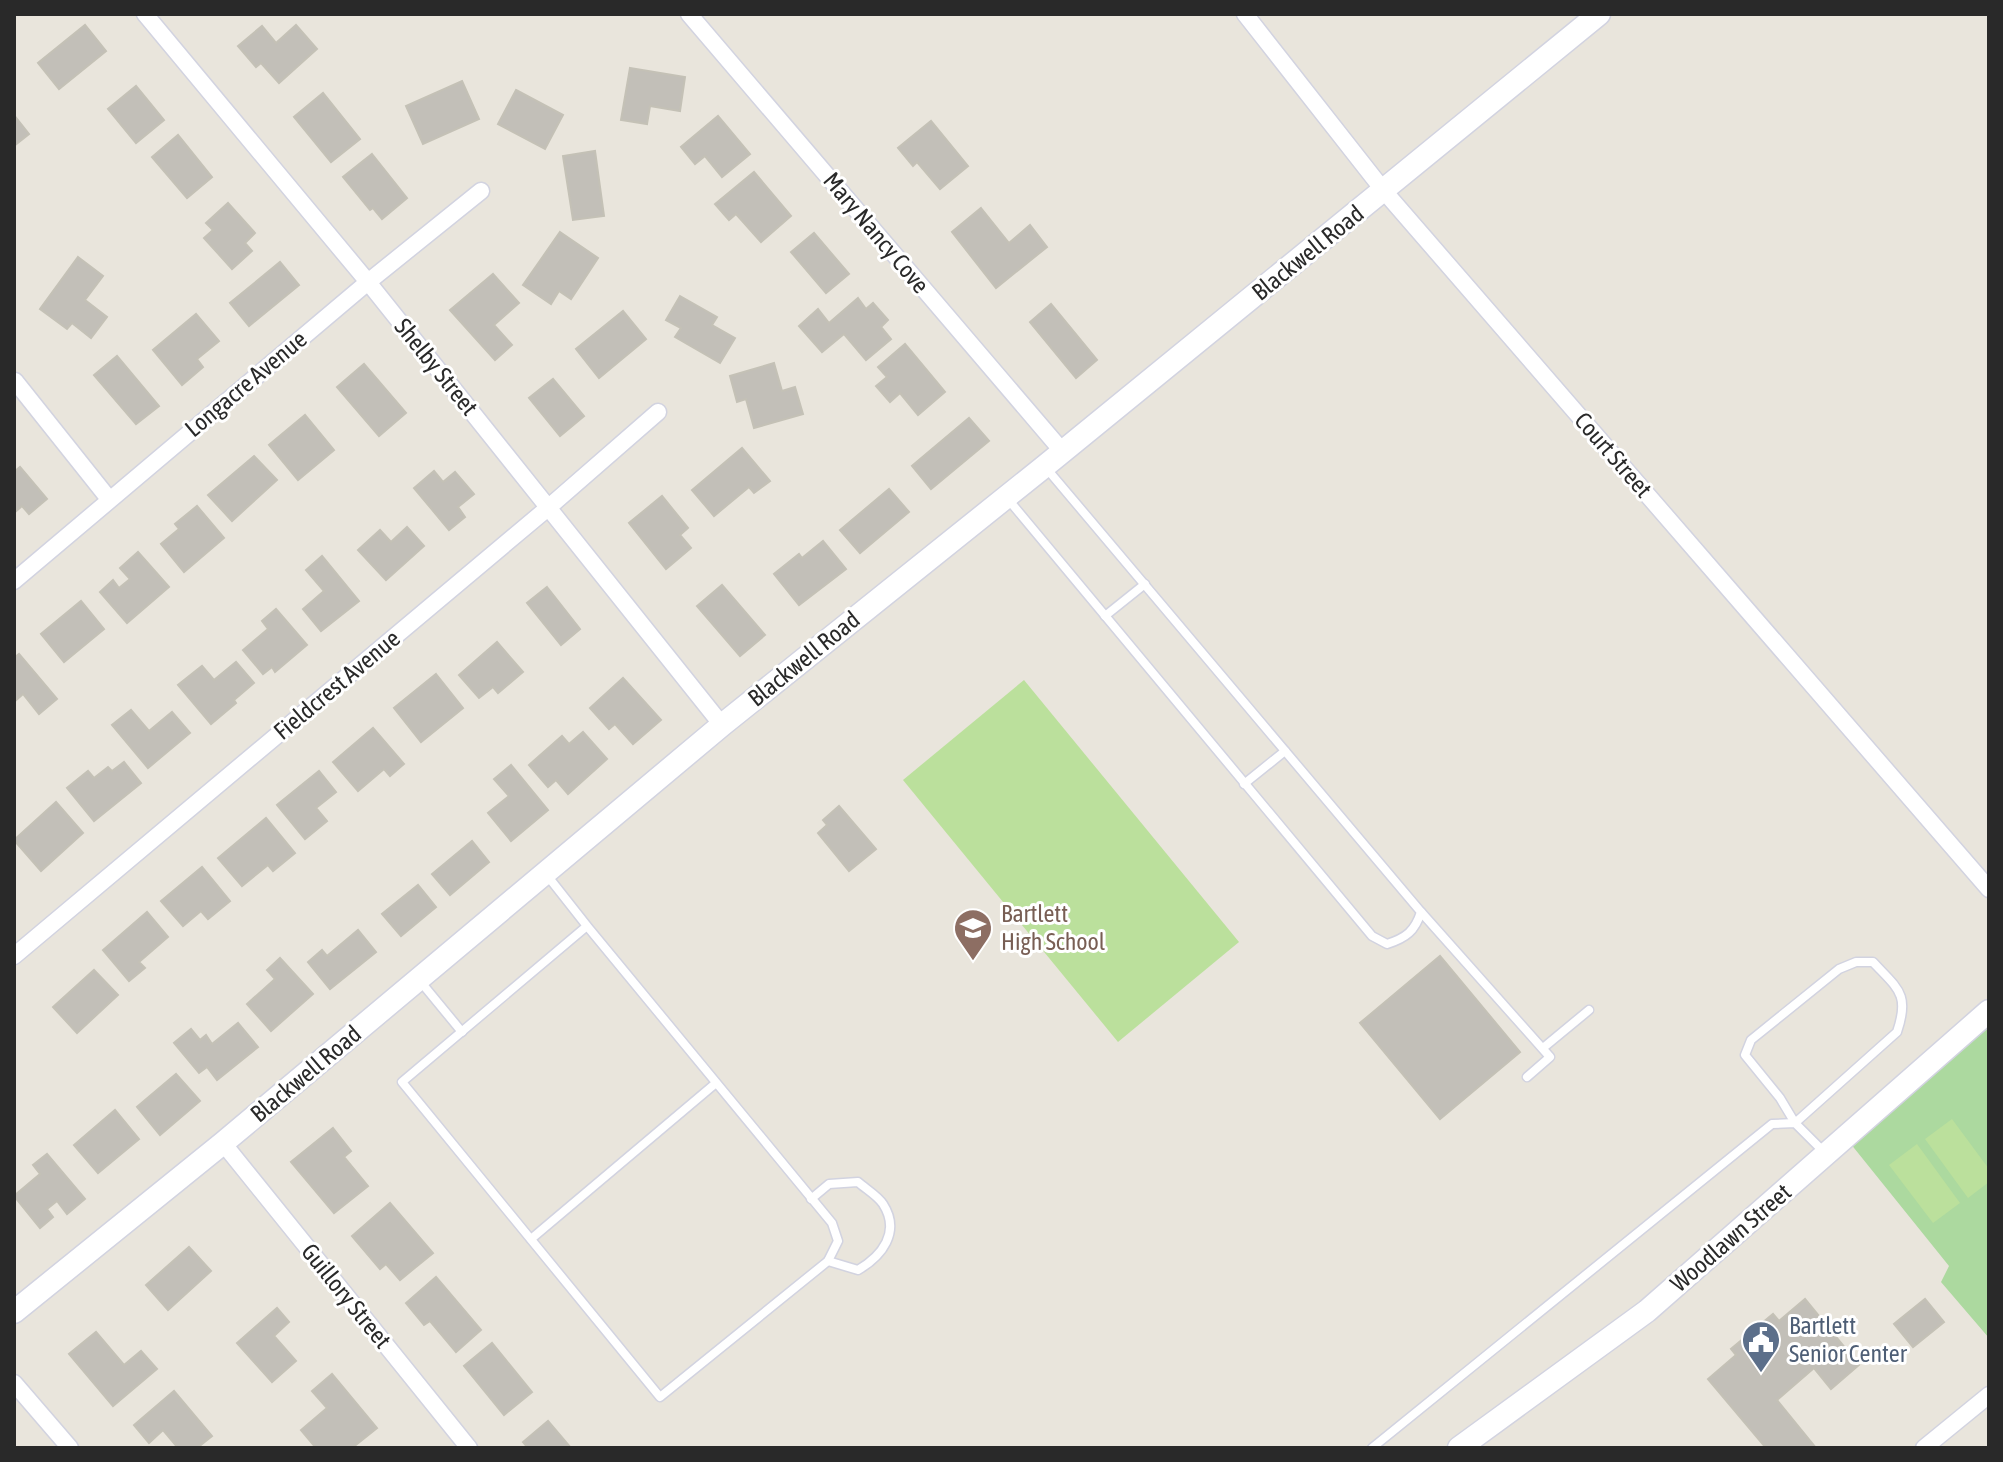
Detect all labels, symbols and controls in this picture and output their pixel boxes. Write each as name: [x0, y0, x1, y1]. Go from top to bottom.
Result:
street label: Mary Nancy Cove: [818, 167, 935, 298]
street label: Blackwell Road: [1247, 200, 1369, 306]
street label: Shelby Street: [389, 313, 483, 420]
street label: Longacre Avenue: [180, 325, 312, 442]
street label: Court Street: [1569, 407, 1658, 503]
street label: Blackwell Road: [743, 606, 865, 712]
street label: Fieldcrest Avenue: [268, 624, 405, 745]
place label: Bartlett High School: [1001, 900, 1106, 955]
school or university icon: Bartlett High School: [952, 907, 994, 962]
street label: Blackwell Road: [245, 1020, 366, 1127]
street label: Woodlawn Street: [1665, 1178, 1796, 1297]
street label: Guillory Street: [296, 1238, 397, 1353]
place label: Bartlett Senior Center: [1789, 1312, 1908, 1367]
public building icon: Bartlett Senior Center: [1740, 1319, 1782, 1374]

